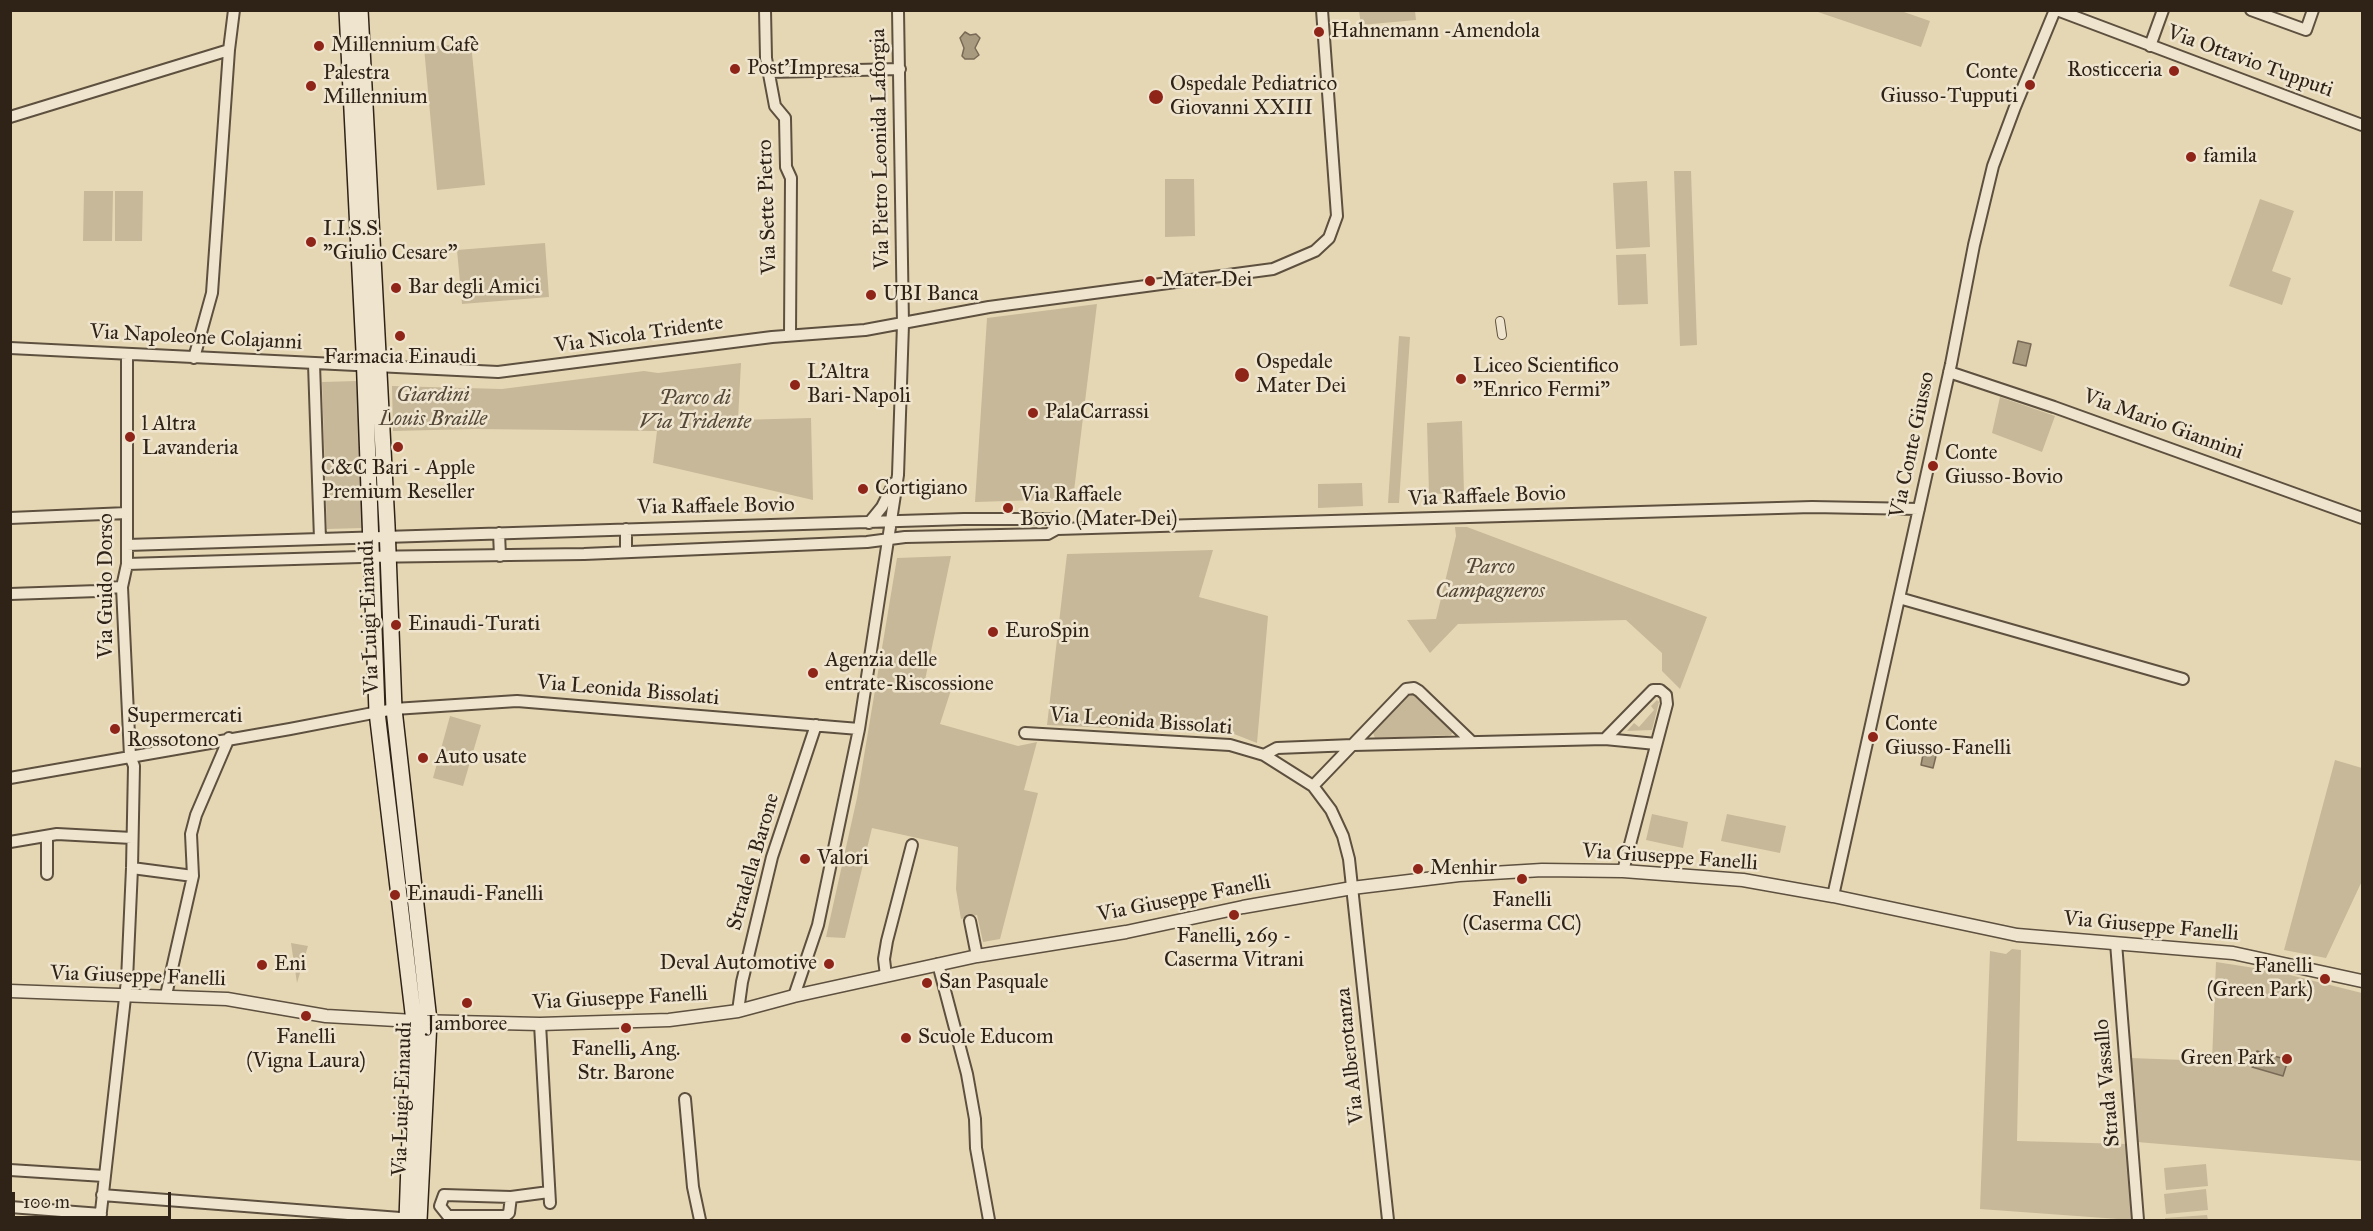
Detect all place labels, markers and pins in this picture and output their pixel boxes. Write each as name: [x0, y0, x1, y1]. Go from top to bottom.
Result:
place label: Hahnemann -Amendola: [1331, 19, 1540, 45]
marker: Hahnemann -Amendola: [1312, 25, 1326, 39]
place label: Millennium Cafè: [331, 33, 479, 59]
marker: Millennium Cafè: [312, 39, 326, 53]
place label: Post'Impresa: [747, 56, 860, 82]
place label: Rosticceria: [2067, 58, 2162, 84]
place label: Conte Giusso-Tupputi: [1880, 60, 2018, 110]
place label: Palestra Millennium: [323, 61, 428, 111]
marker: Post'Impresa: [728, 62, 742, 76]
marker: Rosticceria: [2167, 64, 2181, 78]
place label: Ospedale Pediatrico Giovanni XXIII: [1170, 72, 1337, 122]
marker: Conte Giusso-Tupputi: [2023, 78, 2037, 92]
marker: Palestra Millennium: [304, 79, 318, 93]
marker: Ospedale Pediatrico Giovanni XXIII: [1147, 88, 1165, 106]
place label: famila: [2203, 144, 2257, 170]
marker: famila: [2184, 150, 2198, 164]
place label: I.I.S.S. "Giulio Cesare": [323, 217, 457, 267]
marker: I.I.S.S. "Giulio Cesare": [304, 235, 318, 249]
place label: Mater Dei: [1162, 268, 1252, 294]
marker: Mater Dei: [1143, 274, 1157, 288]
place label: Bar degli Amici: [408, 275, 540, 301]
marker: Bar degli Amici: [389, 281, 403, 295]
place label: UBI Banca: [883, 282, 979, 308]
marker: UBI Banca: [864, 288, 878, 302]
marker: Farmacia Einaudi: [393, 329, 407, 343]
place label: Farmacia Einaudi: [323, 345, 477, 371]
place label: Ospedale Mater Dei: [1256, 350, 1346, 400]
place label: Liceo Scientifico "Enrico Fermi": [1473, 354, 1619, 404]
place label: L'Altra Bari-Napoli: [807, 360, 911, 410]
marker: Ospedale Mater Dei: [1233, 366, 1251, 384]
marker: Liceo Scientifico "Enrico Fermi": [1454, 372, 1468, 386]
marker: L'Altra Bari-Napoli: [788, 378, 802, 392]
place label: PalaCarrassi: [1045, 400, 1149, 426]
marker: PalaCarrassi: [1026, 406, 1040, 420]
place label: l Altra Lavanderia: [142, 412, 238, 462]
marker: l Altra Lavanderia: [123, 430, 137, 444]
marker: C&C Bari - Apple Premium Reseller: [391, 440, 405, 454]
place label: Conte Giusso-Bovio: [1945, 441, 2063, 491]
place label: C&C Bari - Apple Premium Reseller: [321, 456, 475, 506]
marker: Conte Giusso-Bovio: [1926, 459, 1940, 473]
place label: Cortigiano: [875, 476, 968, 502]
marker: Cortigiano: [856, 482, 870, 496]
place label: Via Raffaele Bovio (Mater Dei): [1020, 483, 1177, 533]
marker: Via Raffaele Bovio (Mater Dei): [1001, 501, 1015, 515]
place label: Einaudi-Turati: [408, 612, 540, 638]
marker: Einaudi-Turati: [389, 618, 403, 632]
place label: EuroSpin: [1005, 619, 1089, 645]
marker: EuroSpin: [986, 625, 1000, 639]
place label: Agenzia delle entrate-Riscossione: [825, 648, 994, 698]
marker: Agenzia delle entrate-Riscossione: [806, 666, 820, 680]
place label: Supermercati Rossotono: [127, 704, 242, 754]
place label: Conte Giusso-Fanelli: [1885, 712, 2011, 762]
marker: Supermercati Rossotono: [108, 722, 122, 736]
marker: Conte Giusso-Fanelli: [1866, 730, 1880, 744]
place label: Auto usate: [435, 745, 527, 771]
marker: Auto usate: [416, 751, 430, 765]
place label: Valori: [817, 846, 869, 872]
marker: Valori: [798, 852, 812, 866]
place label: Menhir: [1430, 856, 1497, 882]
marker: Menhir: [1411, 862, 1425, 876]
marker: Fanelli (Caserma CC): [1515, 872, 1529, 886]
place label: Einaudi-Fanelli: [407, 882, 544, 908]
marker: Einaudi-Fanelli: [388, 888, 402, 902]
place label: Fanelli (Caserma CC): [1463, 888, 1581, 938]
marker: Fanelli, 269 - Caserma Vitrani: [1227, 908, 1241, 922]
place label: Fanelli, 269 - Caserma Vitrani: [1164, 924, 1304, 974]
place label: Deval Automotive: [660, 951, 817, 977]
place label: Eni: [274, 952, 306, 978]
place label: Fanelli (Green Park): [2207, 954, 2313, 1004]
marker: Deval Automotive: [822, 957, 836, 971]
marker: Eni: [255, 958, 269, 972]
place label: San Pasquale: [939, 970, 1048, 996]
marker: Fanelli (Green Park): [2318, 972, 2332, 986]
marker: San Pasquale: [920, 976, 934, 990]
marker: Jamboree: [460, 996, 474, 1010]
marker: Fanelli (Vigna Laura): [299, 1009, 313, 1023]
place label: Jamboree: [427, 1012, 507, 1038]
marker: Fanelli, Ang. Str. Barone: [619, 1021, 633, 1035]
place label: Fanelli (Vigna Laura): [246, 1025, 366, 1075]
place label: Scuole Educom: [918, 1025, 1054, 1051]
marker: Scuole Educom: [899, 1031, 913, 1045]
place label: Fanelli, Ang. Str. Barone: [572, 1037, 680, 1087]
place label: Green Park: [2181, 1046, 2275, 1072]
marker: Green Park: [2280, 1052, 2294, 1066]

